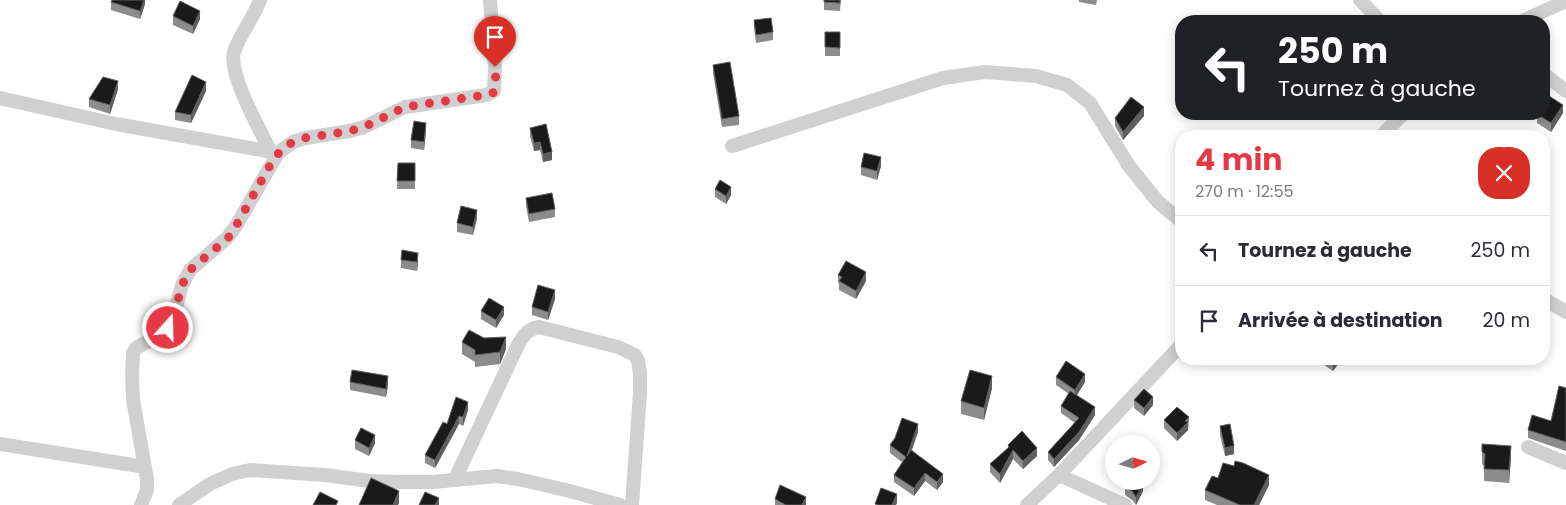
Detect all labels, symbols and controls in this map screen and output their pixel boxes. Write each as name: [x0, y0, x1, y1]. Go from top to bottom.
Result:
pin: [474, 16, 516, 67]
icon: arrive: [481, 23, 509, 51]
text: 250 m: [1278, 26, 1388, 75]
icon: left: [1195, 35, 1260, 100]
text: Tournez à gauche: [1278, 73, 1476, 104]
text: 4 min: [1195, 138, 1283, 181]
button: close: [1478, 147, 1530, 199]
text: 270 m · 12:55: [1195, 180, 1294, 203]
icon: left: [1195, 237, 1223, 265]
text: Tournez à gauche: [1238, 237, 1412, 264]
text: 250 m: [1471, 237, 1530, 264]
position arrow: [141, 301, 193, 353]
icon: arrive: [1195, 307, 1223, 335]
text: Arrivée à destination: [1238, 307, 1443, 334]
text: 20 m: [1482, 307, 1530, 334]
north arrow: [1105, 435, 1160, 490]
map controls: [1105, 435, 1160, 490]

